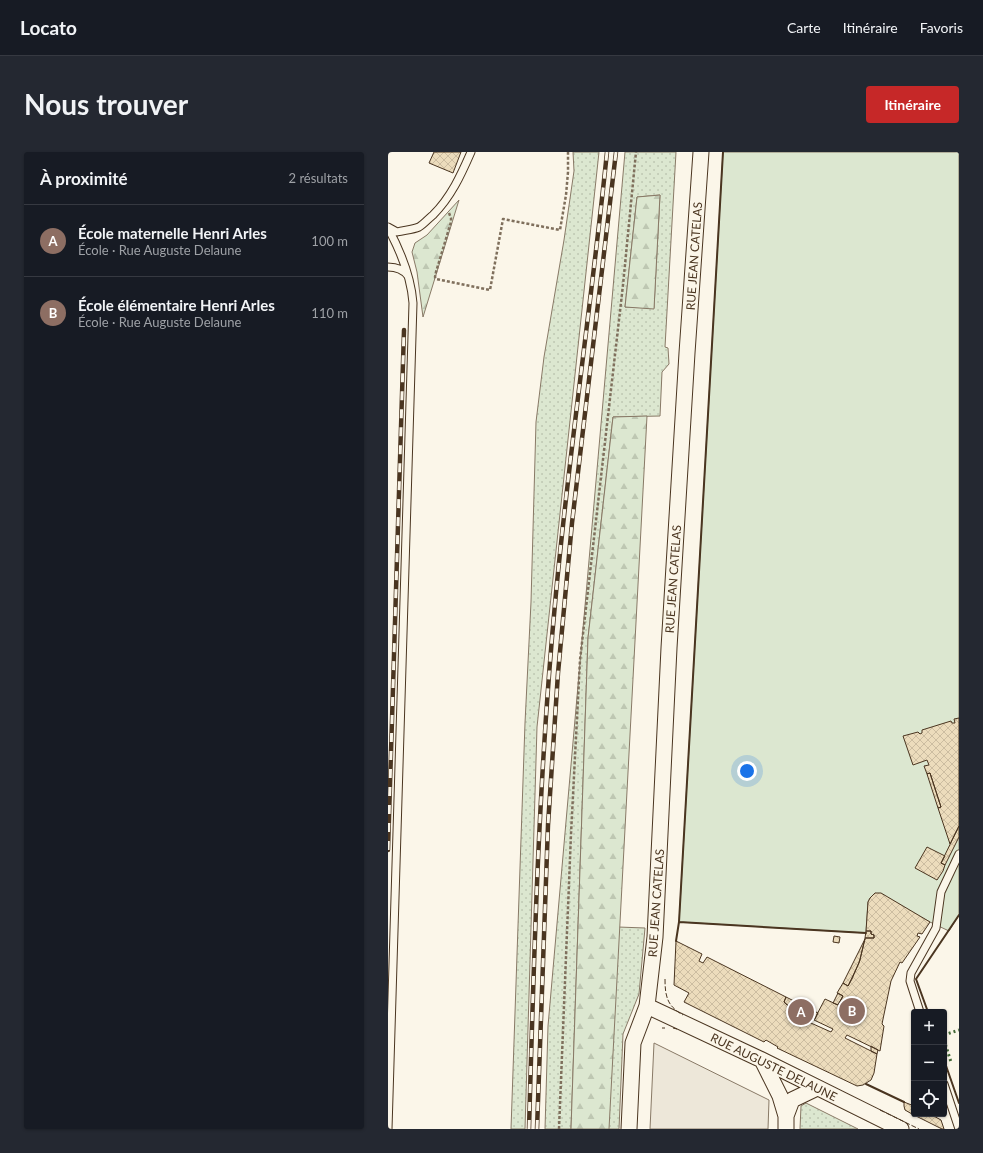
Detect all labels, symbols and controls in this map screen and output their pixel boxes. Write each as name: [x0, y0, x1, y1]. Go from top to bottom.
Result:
text: Locato: [20, 16, 77, 39]
text: Carte: [787, 19, 821, 36]
text: Itinéraire: [843, 19, 898, 36]
text: Favoris: [920, 19, 963, 36]
button: Itinéraire: [866, 86, 959, 123]
text: Nous trouver: [24, 87, 188, 121]
text: À proximité: [40, 168, 128, 189]
text: 2 résultats: [289, 170, 348, 186]
street label: RUE JEAN CATELAS: [683, 201, 705, 311]
text: École maternelle Henri Arles: [78, 224, 267, 242]
text: A: [48, 233, 58, 249]
text: 100 m: [311, 233, 348, 249]
text: École · Rue Auguste Delaune: [78, 242, 241, 258]
text: École élémentaire Henri Arles: [78, 296, 275, 314]
text: B: [49, 305, 57, 321]
text: 110 m: [311, 305, 348, 321]
text: École · Rue Auguste Delaune: [78, 314, 241, 330]
street label: RUE JEAN CATELAS: [662, 524, 684, 634]
your location: [737, 761, 757, 781]
street label: RUE JEAN CATELAS: [645, 848, 667, 958]
pin: B: [839, 996, 865, 1026]
pin: A: [788, 997, 814, 1027]
map controls: [911, 1009, 947, 1117]
button: +: [911, 1009, 947, 1045]
street label: RUE AUGUSTE DELAUNE: [708, 1030, 840, 1104]
button: −: [911, 1045, 947, 1081]
button: locate: [911, 1081, 947, 1117]

